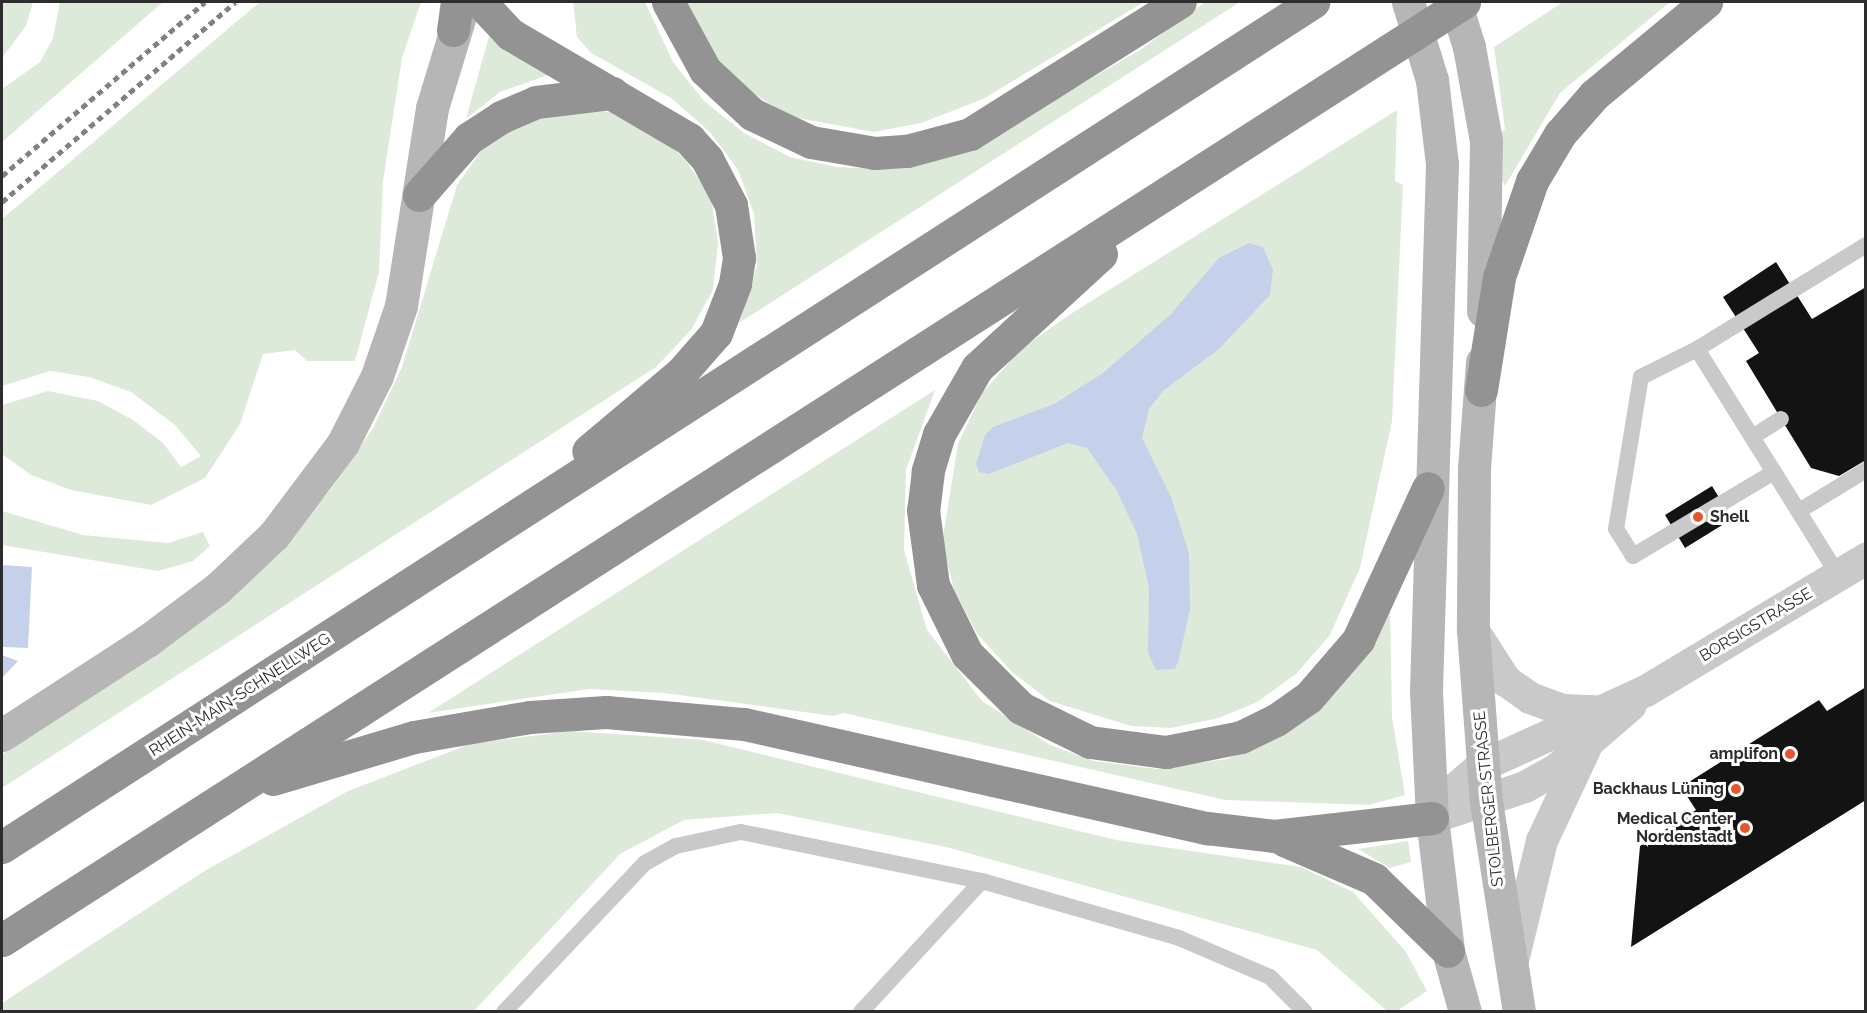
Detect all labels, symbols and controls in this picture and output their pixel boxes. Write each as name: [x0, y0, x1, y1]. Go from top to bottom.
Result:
place label: Shell: [1710, 507, 1749, 527]
marker: Shell: [1691, 510, 1705, 524]
street label: BORSIGSTRASSE: [1696, 584, 1816, 666]
street label: RHEIN-MAIN-SCHNELLWEG: [146, 629, 334, 761]
street label: STOLBERGER STRASSE: [1470, 710, 1508, 888]
place label: amplifon: [1709, 744, 1778, 764]
marker: amplifon: [1783, 747, 1797, 761]
place label: Backhaus Lüning: [1593, 779, 1724, 799]
marker: Backhaus Lüning: [1729, 782, 1743, 796]
place label: Medical Center Nordenstadt: [1616, 809, 1733, 847]
marker: Medical Center Nordenstadt: [1738, 821, 1752, 835]

